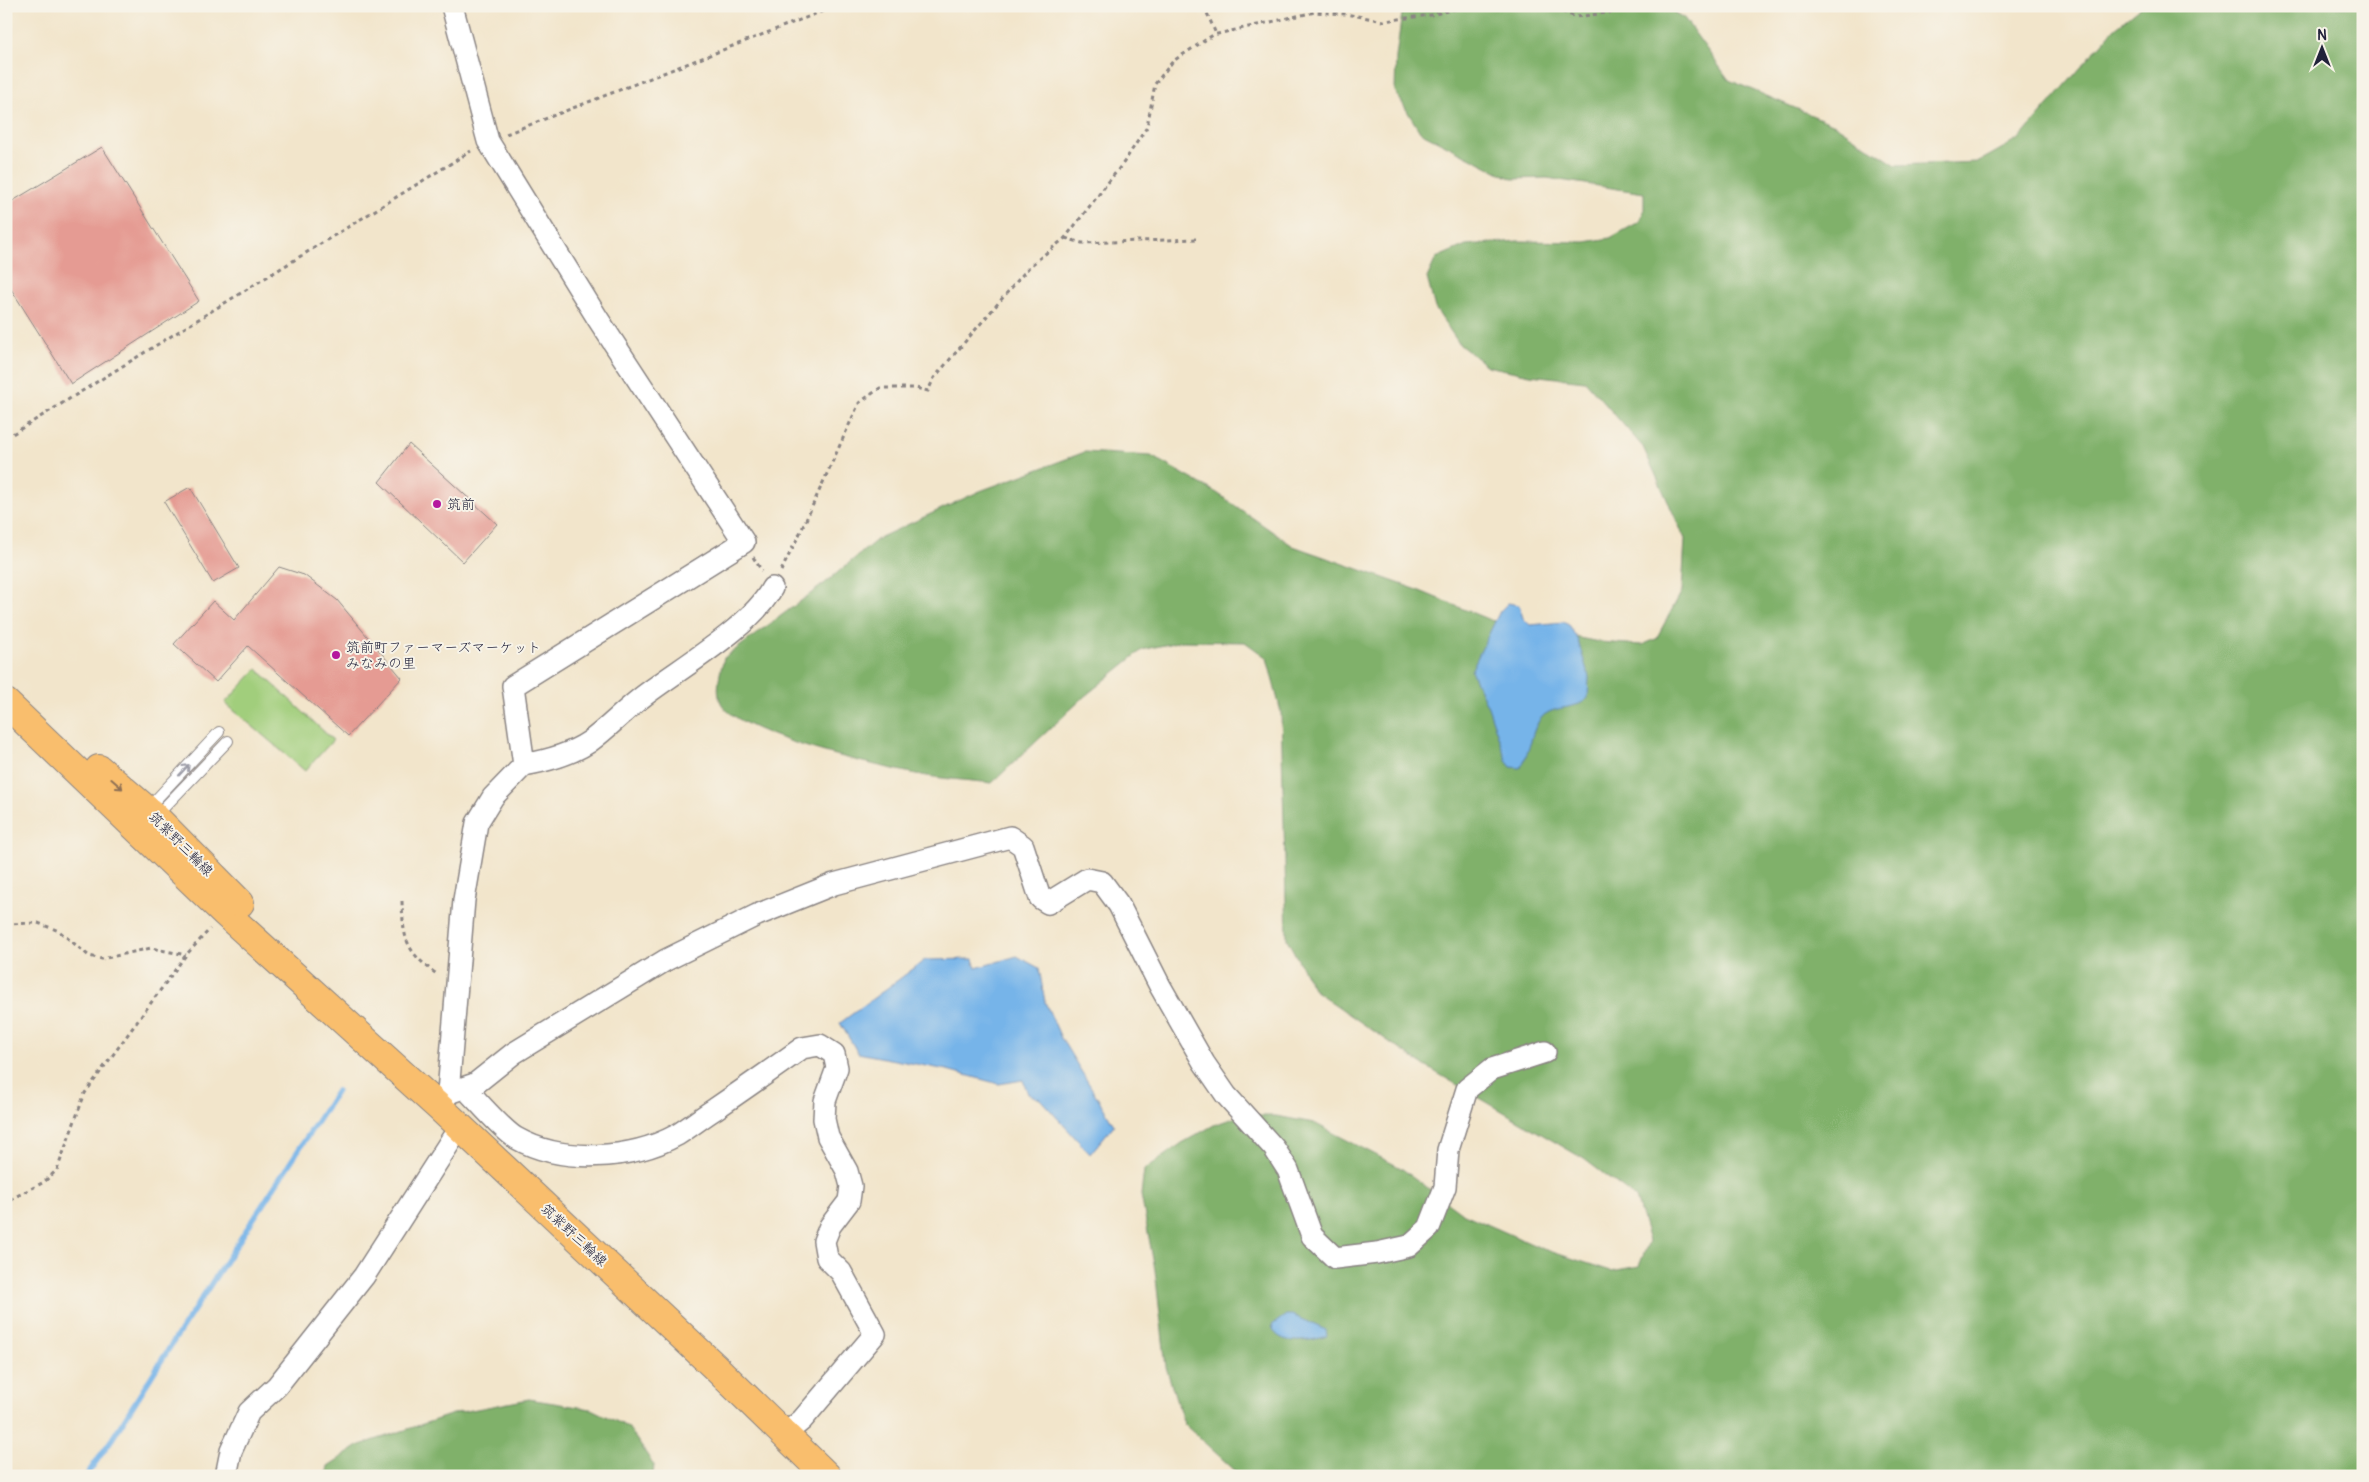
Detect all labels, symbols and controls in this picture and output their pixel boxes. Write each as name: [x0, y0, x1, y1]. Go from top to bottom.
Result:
north arrow: [2296, 22, 2346, 72]
text: N: [2317, 27, 2327, 44]
place label: 筑前: [447, 496, 475, 513]
marker: 筑前: [431, 498, 443, 510]
place label: 筑前町ファーマーズマーケット みなみの里: [346, 639, 541, 672]
marker: 筑前町ファーマーズマーケット みなみの里: [330, 649, 342, 661]
one-way arrow: [178, 763, 190, 776]
one-way arrow: [110, 779, 123, 790]
street label: 筑紫野三輪線: [145, 808, 217, 880]
street label: 筑紫野三輪線: [537, 1200, 611, 1270]

